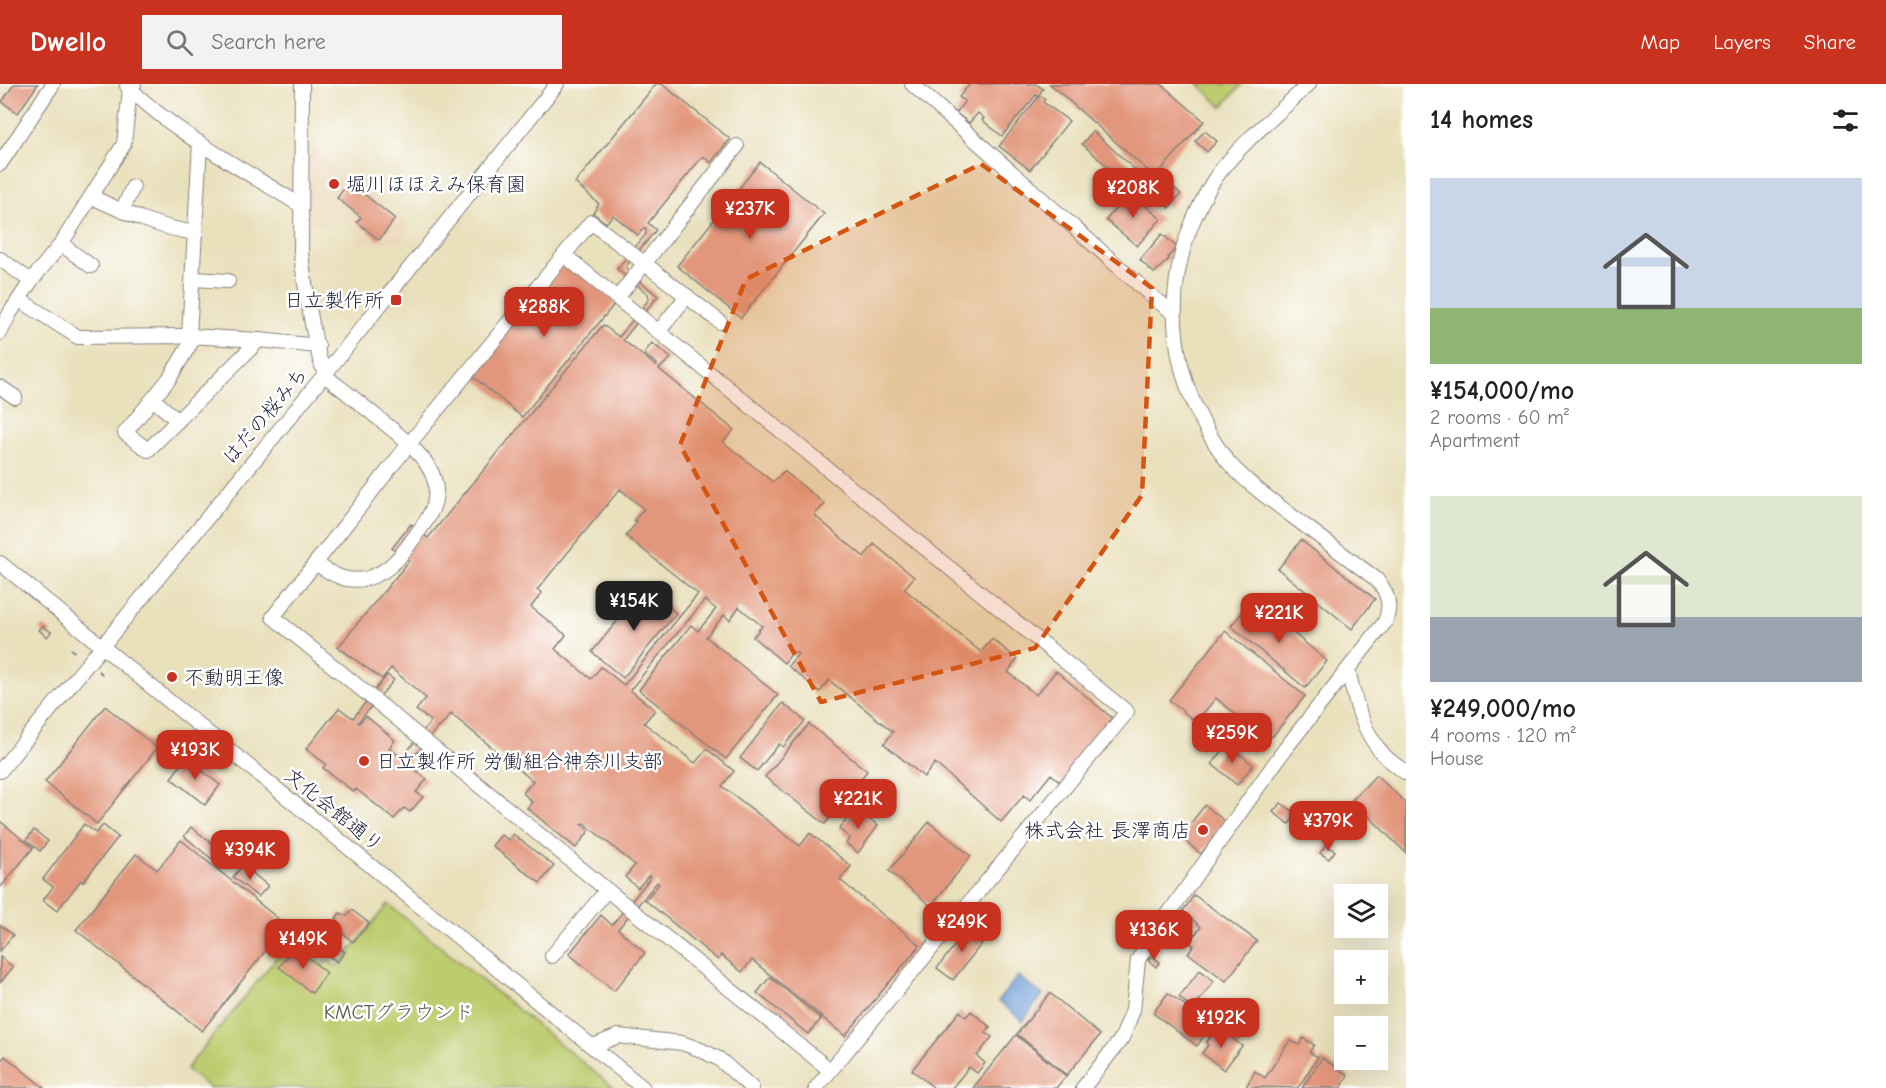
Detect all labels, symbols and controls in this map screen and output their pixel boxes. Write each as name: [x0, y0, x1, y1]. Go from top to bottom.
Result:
search box: [142, 15, 562, 69]
text: Dwello: [30, 26, 106, 58]
icon: search: [163, 26, 196, 59]
text: Search here: [211, 29, 326, 55]
text: Map: [1641, 30, 1680, 54]
text: Layers: [1713, 30, 1771, 54]
text: Share: [1804, 30, 1856, 54]
icon: filters: [1829, 104, 1862, 137]
text: 14 homes: [1430, 105, 1533, 135]
pin: ¥208K: [1091, 168, 1175, 219]
place label: 堀川ほほえみ保育園: [346, 173, 526, 196]
text: ¥208K: [1107, 176, 1159, 199]
marker: 堀川ほほえみ保育園: [327, 177, 341, 191]
pin: ¥237K: [708, 189, 792, 240]
text: ¥237K: [725, 197, 775, 220]
icon: home: [1592, 217, 1700, 325]
pin: ¥288K: [502, 287, 586, 338]
place label: 日立製作所: [284, 289, 384, 312]
marker: 日立製作所: [389, 293, 403, 307]
text: ¥288K: [518, 295, 570, 318]
street label: はだの桜みち: [218, 363, 312, 469]
text: ¥154,000/mo: [1430, 376, 1574, 406]
text: 2 rooms · 60 m²: [1430, 406, 1569, 429]
text: Apartment: [1430, 429, 1520, 452]
icon: home: [1592, 535, 1700, 643]
pin: ¥154K: [592, 581, 676, 632]
text: ¥154K: [610, 589, 658, 612]
pin: ¥221K: [1237, 593, 1321, 644]
text: ¥221K: [1255, 601, 1303, 624]
place label: 不動明王像: [184, 666, 284, 689]
marker: 不動明王像: [165, 670, 179, 684]
text: ¥249,000/mo: [1430, 694, 1576, 724]
pin: ¥259K: [1190, 713, 1274, 764]
text: ¥259K: [1206, 721, 1258, 744]
text: 4 rooms · 120 m²: [1430, 724, 1576, 747]
pin: ¥193K: [153, 730, 237, 781]
text: ¥193K: [170, 738, 220, 761]
text: House: [1430, 747, 1484, 770]
place label: 日立製作所 労働組合神奈川支部: [376, 750, 663, 773]
marker: 日立製作所 労働組合神奈川支部: [357, 754, 371, 768]
street label: 文化会館通り: [280, 763, 388, 857]
pin: ¥221K: [816, 779, 900, 830]
text: ¥221K: [834, 787, 882, 810]
pin: ¥379K: [1286, 801, 1370, 852]
text: ¥379K: [1303, 809, 1353, 832]
place label: 株式会社 長澤商店: [1024, 819, 1191, 842]
marker: 株式会社 長澤商店: [1196, 823, 1210, 837]
pin: ¥394K: [208, 830, 292, 881]
text: ¥394K: [225, 838, 275, 861]
map controls: [1334, 884, 1388, 1070]
button: layers: [1334, 884, 1388, 938]
pin: ¥249K: [920, 902, 1004, 953]
text: ¥249K: [937, 910, 987, 933]
pin: ¥136K: [1112, 910, 1196, 961]
text: ¥136K: [1129, 918, 1179, 941]
pin: ¥149K: [261, 919, 345, 970]
text: ¥149K: [279, 927, 327, 950]
button: +: [1334, 950, 1388, 1004]
pin: ¥192K: [1179, 998, 1263, 1049]
park label: KMCTグラウンド: [324, 1001, 474, 1024]
text: ¥192K: [1196, 1006, 1246, 1029]
button: −: [1334, 1016, 1388, 1070]

